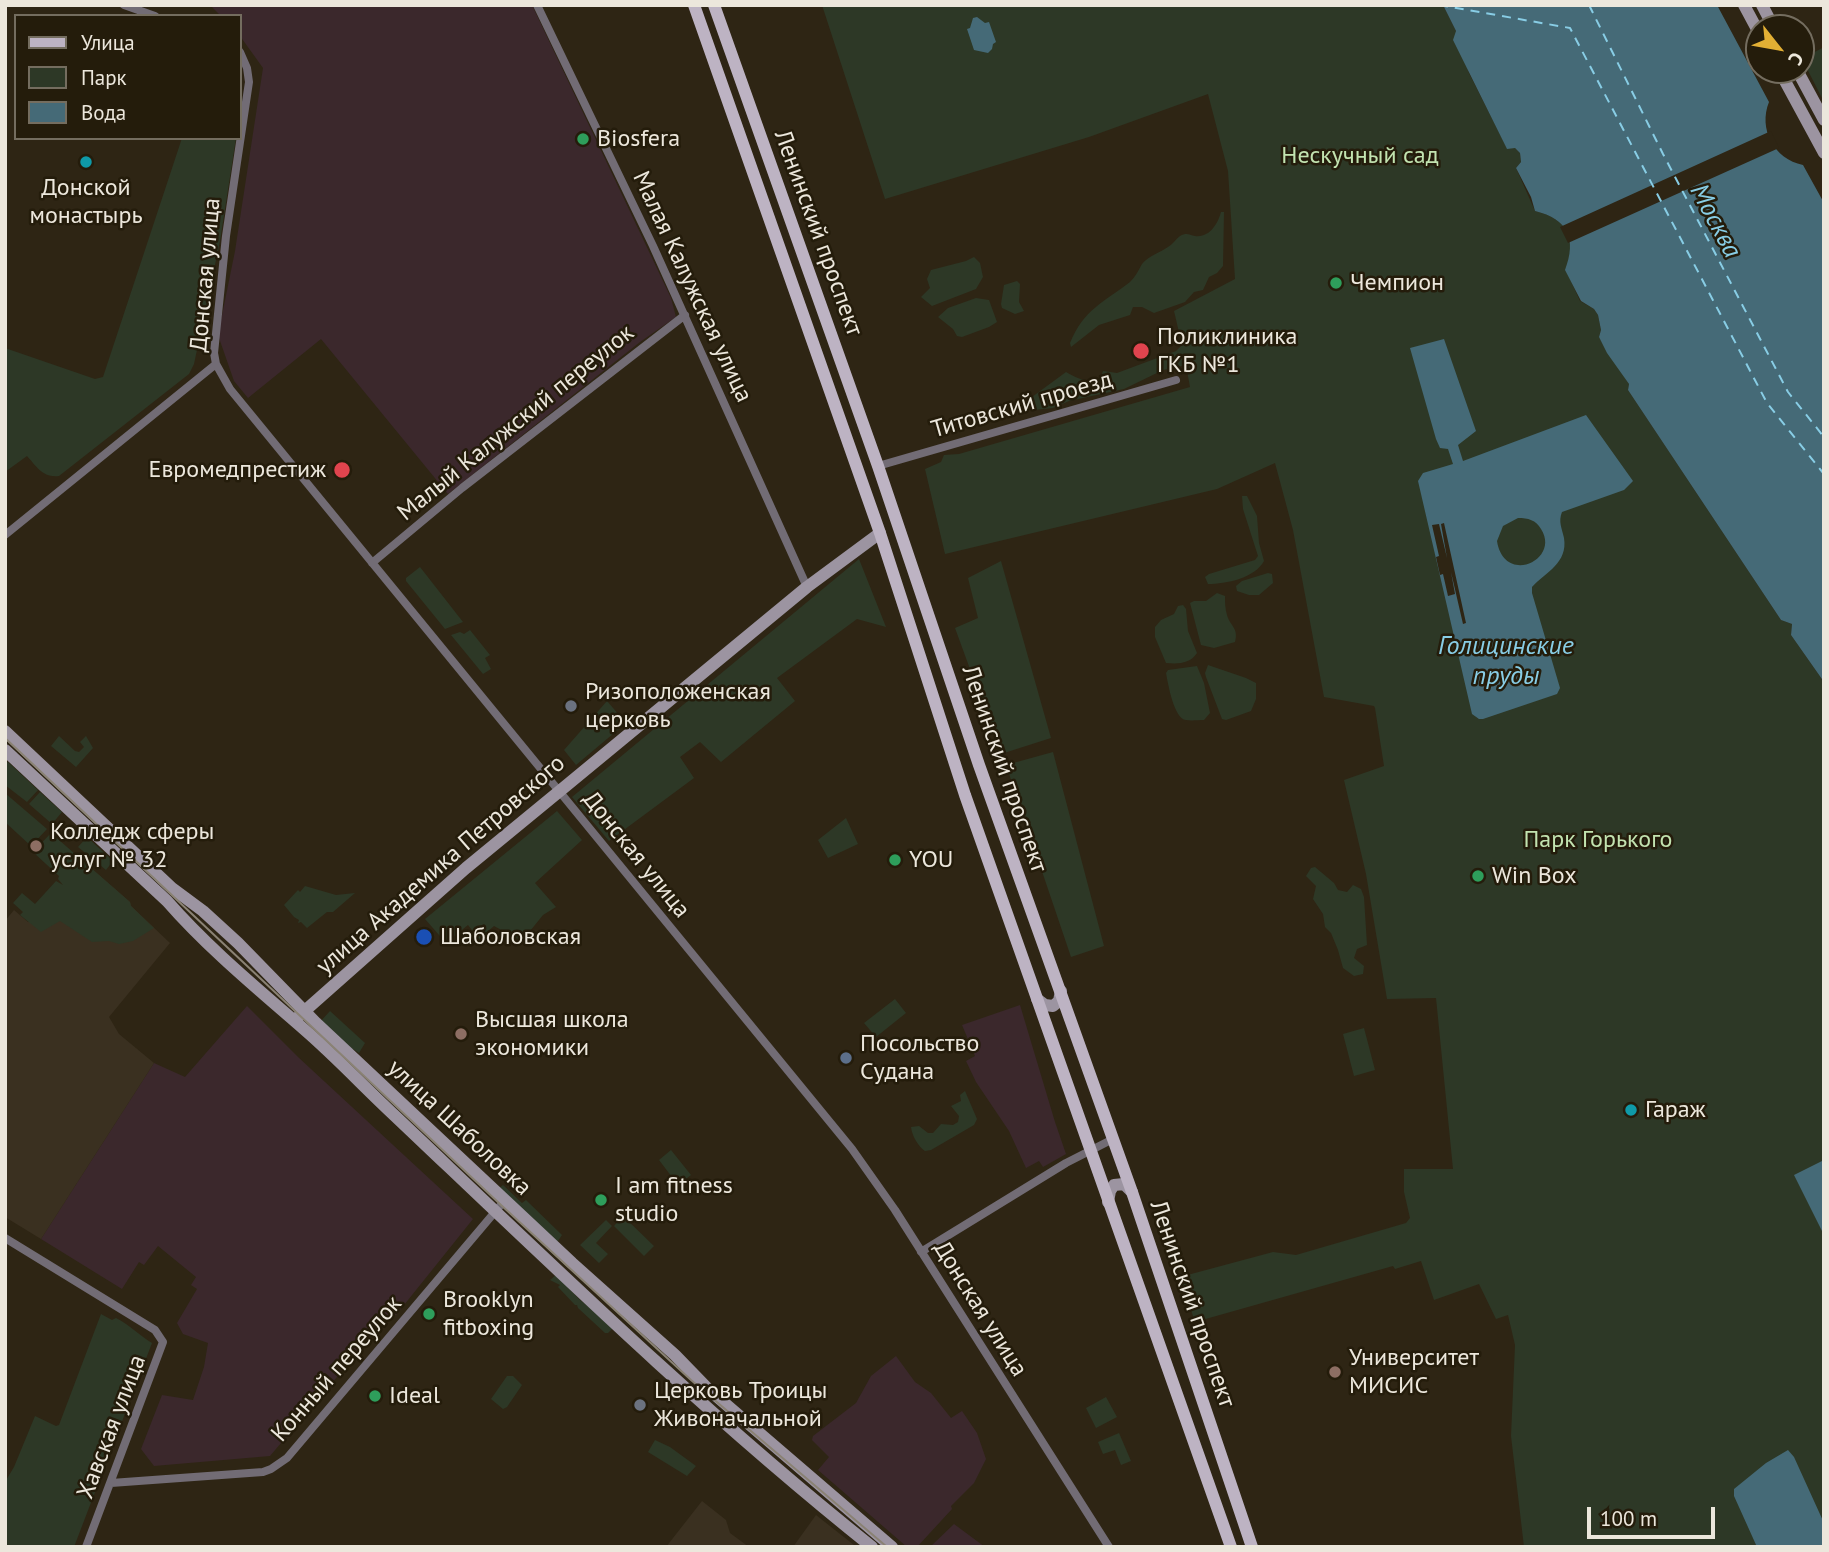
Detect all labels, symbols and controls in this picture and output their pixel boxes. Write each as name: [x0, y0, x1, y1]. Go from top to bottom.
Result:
legend: [14, 14, 242, 140]
north arrow: [1745, 14, 1815, 84]
text: Улица: [81, 29, 135, 56]
text: С: [1783, 48, 1809, 70]
text: Парк: [81, 64, 127, 91]
text: Вода: [81, 99, 126, 126]
place label: Biosfera: [597, 125, 680, 153]
street label: Ленинский проспект: [767, 126, 869, 340]
marker: Biosfera: [575, 131, 591, 147]
park label: Нескучный сад: [1281, 142, 1439, 170]
marker: Донской монастырь: [78, 154, 94, 170]
street label: Малая Калужская улица: [626, 167, 758, 407]
place label: Донской монастырь: [29, 174, 143, 230]
water label: Москва: [1683, 179, 1747, 263]
street label: Донская улица: [185, 197, 227, 353]
place label: Чемпион: [1350, 269, 1444, 297]
marker: Чемпион: [1328, 275, 1344, 291]
street label: Малый Калужский переулок: [392, 319, 640, 527]
place label: Поликлиника ГКБ №1: [1157, 323, 1298, 379]
marker: Поликлиника ГКБ №1: [1131, 341, 1151, 361]
street label: Титовский проезд: [928, 365, 1116, 445]
place label: Евромедпрестиж: [149, 456, 326, 484]
marker: Евромедпрестиж: [332, 460, 352, 480]
water label: Голицинские пруды: [1438, 631, 1574, 692]
street label: Ленинский проспект: [955, 662, 1053, 876]
place label: Ризоположенская церковь: [585, 678, 771, 734]
marker: Ризоположенская церковь: [563, 698, 579, 714]
street label: улица Академика Петровского: [311, 749, 571, 981]
street label: Донская улица: [576, 786, 696, 924]
place label: Колледж сферы услуг № 32: [50, 818, 214, 874]
park label: Парк Горького: [1524, 826, 1672, 854]
marker: Колледж сферы услуг № 32: [28, 838, 44, 854]
place label: YOU: [909, 846, 953, 874]
marker: YOU: [887, 852, 903, 868]
place label: Win Box: [1492, 862, 1577, 890]
marker: Win Box: [1470, 868, 1486, 884]
place label: Шаболовская: [440, 923, 581, 951]
marker: Шаболовская: [414, 927, 434, 947]
place label: Высшая школа экономики: [475, 1006, 629, 1062]
marker: Высшая школа экономики: [453, 1026, 469, 1042]
place label: Посольство Судана: [860, 1030, 979, 1086]
marker: Посольство Судана: [838, 1050, 854, 1066]
street label: улица Шаболовка: [381, 1054, 537, 1202]
place label: Гараж: [1645, 1096, 1706, 1124]
marker: Гараж: [1623, 1102, 1639, 1118]
place label: I am fitness studio: [615, 1172, 733, 1228]
marker: I am fitness studio: [593, 1192, 609, 1208]
street label: Ленинский проспект: [1143, 1197, 1241, 1411]
street label: Донская улица: [927, 1236, 1033, 1382]
place label: Brooklyn fitboxing: [443, 1286, 534, 1342]
street label: Конный переулок: [266, 1290, 408, 1448]
marker: Brooklyn fitboxing: [421, 1306, 437, 1322]
place label: Университет МИСИС: [1349, 1344, 1479, 1400]
street label: Хавская улица: [71, 1351, 153, 1503]
marker: Университет МИСИС: [1327, 1364, 1343, 1380]
place label: Церковь Троицы Живоначальной: [654, 1377, 827, 1433]
place label: Ideal: [389, 1382, 440, 1410]
marker: Ideal: [367, 1388, 383, 1404]
marker: Церковь Троицы Живоначальной: [632, 1397, 648, 1413]
scale bar: [1591, 1492, 1719, 1536]
text: 100 m: [1600, 1505, 1657, 1532]

